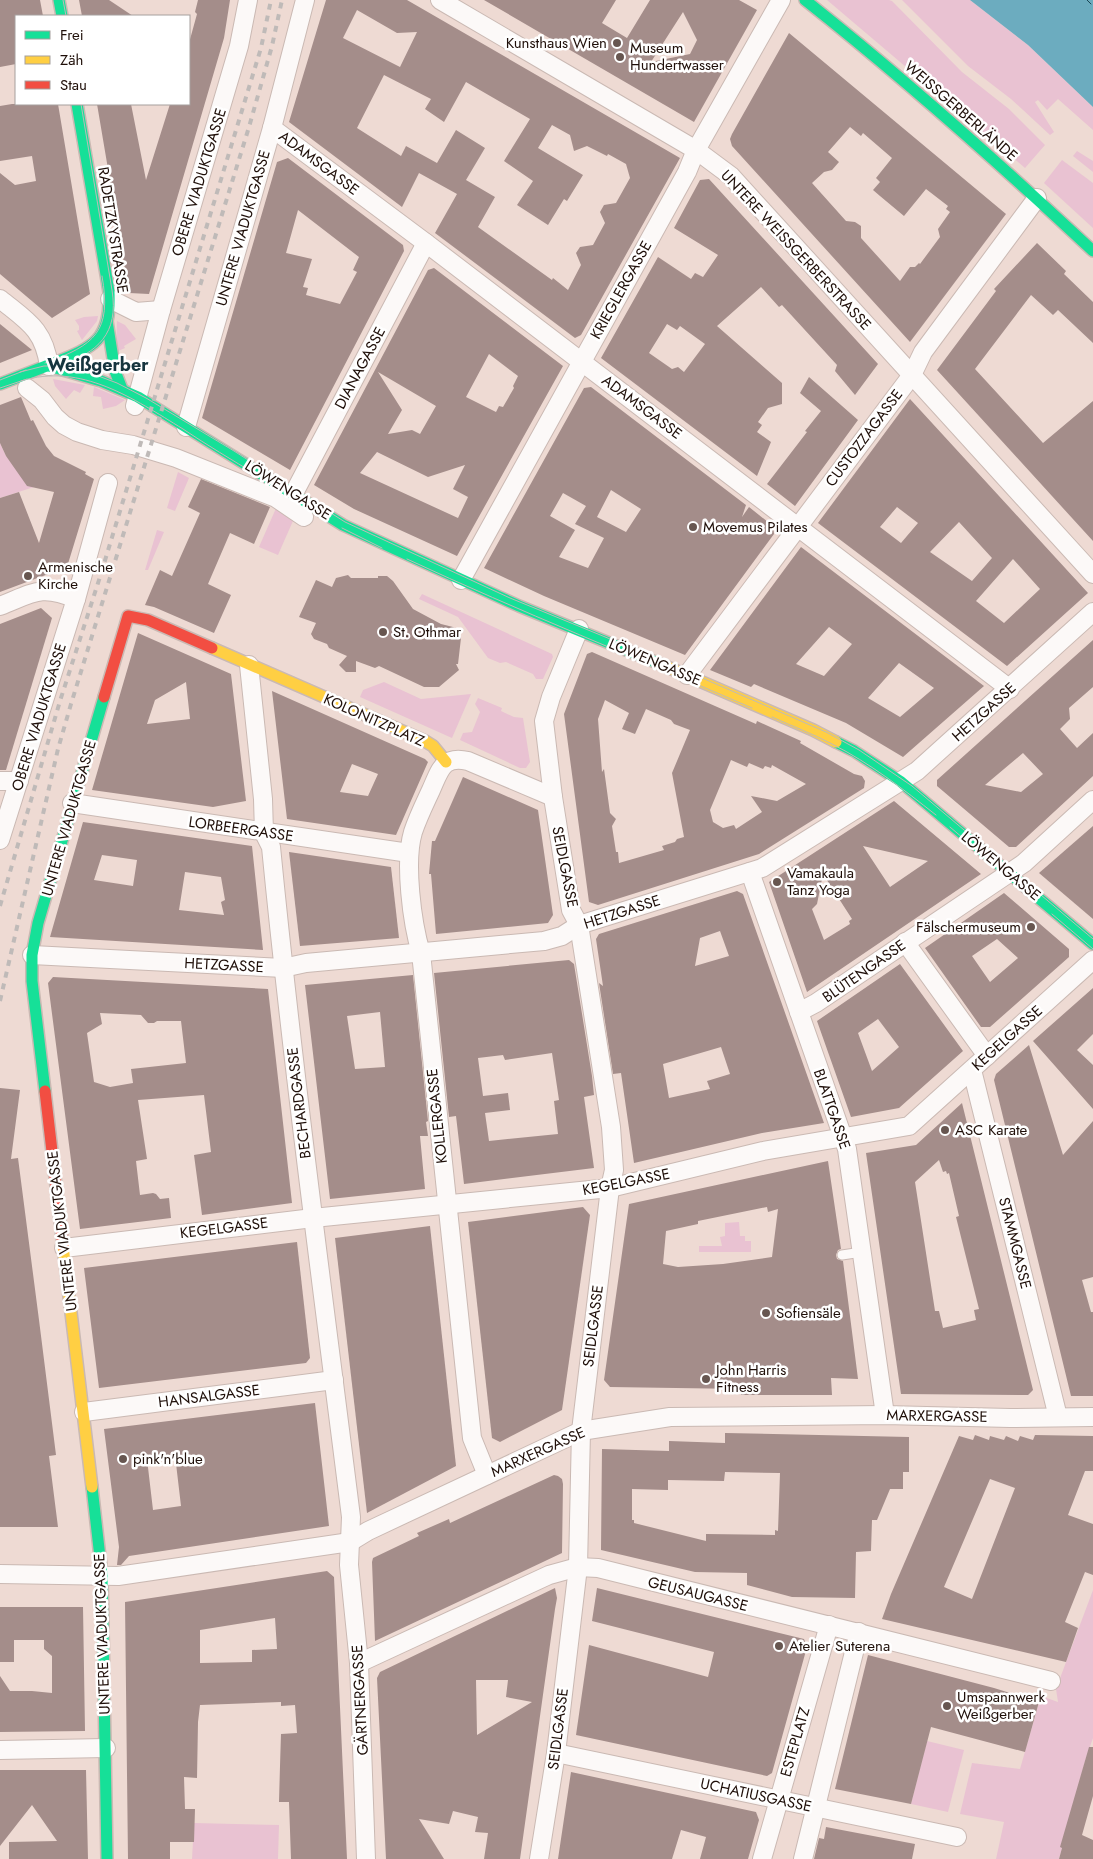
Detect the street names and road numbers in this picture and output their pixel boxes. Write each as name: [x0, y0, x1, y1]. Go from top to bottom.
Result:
street label: WEISSGERBERLÄNDE: [900, 56, 1022, 166]
street label: OBERE VIADUKTGASSE: [166, 105, 232, 259]
street label: ADAMSGASSE: [274, 125, 364, 201]
street label: UNTERE VIADUKTGASSE: [210, 147, 276, 309]
street label: RADETZKYSTRASSE: [92, 165, 134, 295]
street label: UNTERE WEISSGERBERSTRASSE: [716, 165, 876, 335]
street label: KRIEGLERGASSE: [585, 237, 657, 343]
street label: DIANAGASSE: [329, 323, 391, 413]
street label: ADAMSGASSE: [597, 369, 687, 445]
street label: CUSTOZZAGASSE: [820, 385, 908, 491]
street label: LÖWENGASSE: [241, 455, 335, 525]
street label: LÖWENGASSE: [606, 633, 704, 691]
street label: OBERE VIADUKTGASSE: [6, 640, 72, 794]
street label: HETZGASSE: [947, 677, 1021, 747]
street label: KOLONITZPLATZ: [320, 688, 428, 752]
street label: UNTERE VIADUKTGASSE: [36, 737, 102, 899]
street label: LORBEERGASSE: [187, 811, 295, 847]
street label: SEIDLGASSE: [546, 824, 584, 910]
street label: LÖWENGASSE: [956, 826, 1046, 906]
street label: HETZGASSE: [581, 889, 663, 935]
street label: BLÜTENGASSE: [818, 934, 910, 1008]
street label: HETZGASSE: [184, 952, 264, 978]
street label: KEGELGASSE: [967, 1000, 1047, 1076]
street label: BECHARDGASSE: [281, 1046, 317, 1160]
street label: BLATTGASSE: [808, 1066, 856, 1152]
street label: KOLLERGASSE: [421, 1067, 453, 1165]
street label: UNTERE VIADUKTGASSE: [41, 1150, 83, 1312]
street label: KEGELGASSE: [580, 1163, 672, 1201]
street label: STAMMGASSE: [993, 1195, 1037, 1291]
street label: KEGELGASSE: [179, 1212, 269, 1244]
street label: SEIDLGASSE: [577, 1284, 609, 1368]
street label: HANSALGASSE: [157, 1379, 261, 1413]
street label: MARXERGASSE: [886, 1404, 988, 1428]
street label: MARXERGASSE: [487, 1421, 589, 1483]
street label: UNTERE VIADUKTGASSE: [88, 1553, 116, 1715]
street label: GEUSAUGASSE: [646, 1571, 750, 1617]
street label: GÄRTNERGASSE: [346, 1644, 374, 1756]
street label: SEIDLGASSE: [542, 1687, 574, 1771]
street label: ESTEPLATZ: [775, 1705, 815, 1779]
street label: UCHATIUSGASSE: [698, 1772, 814, 1818]

